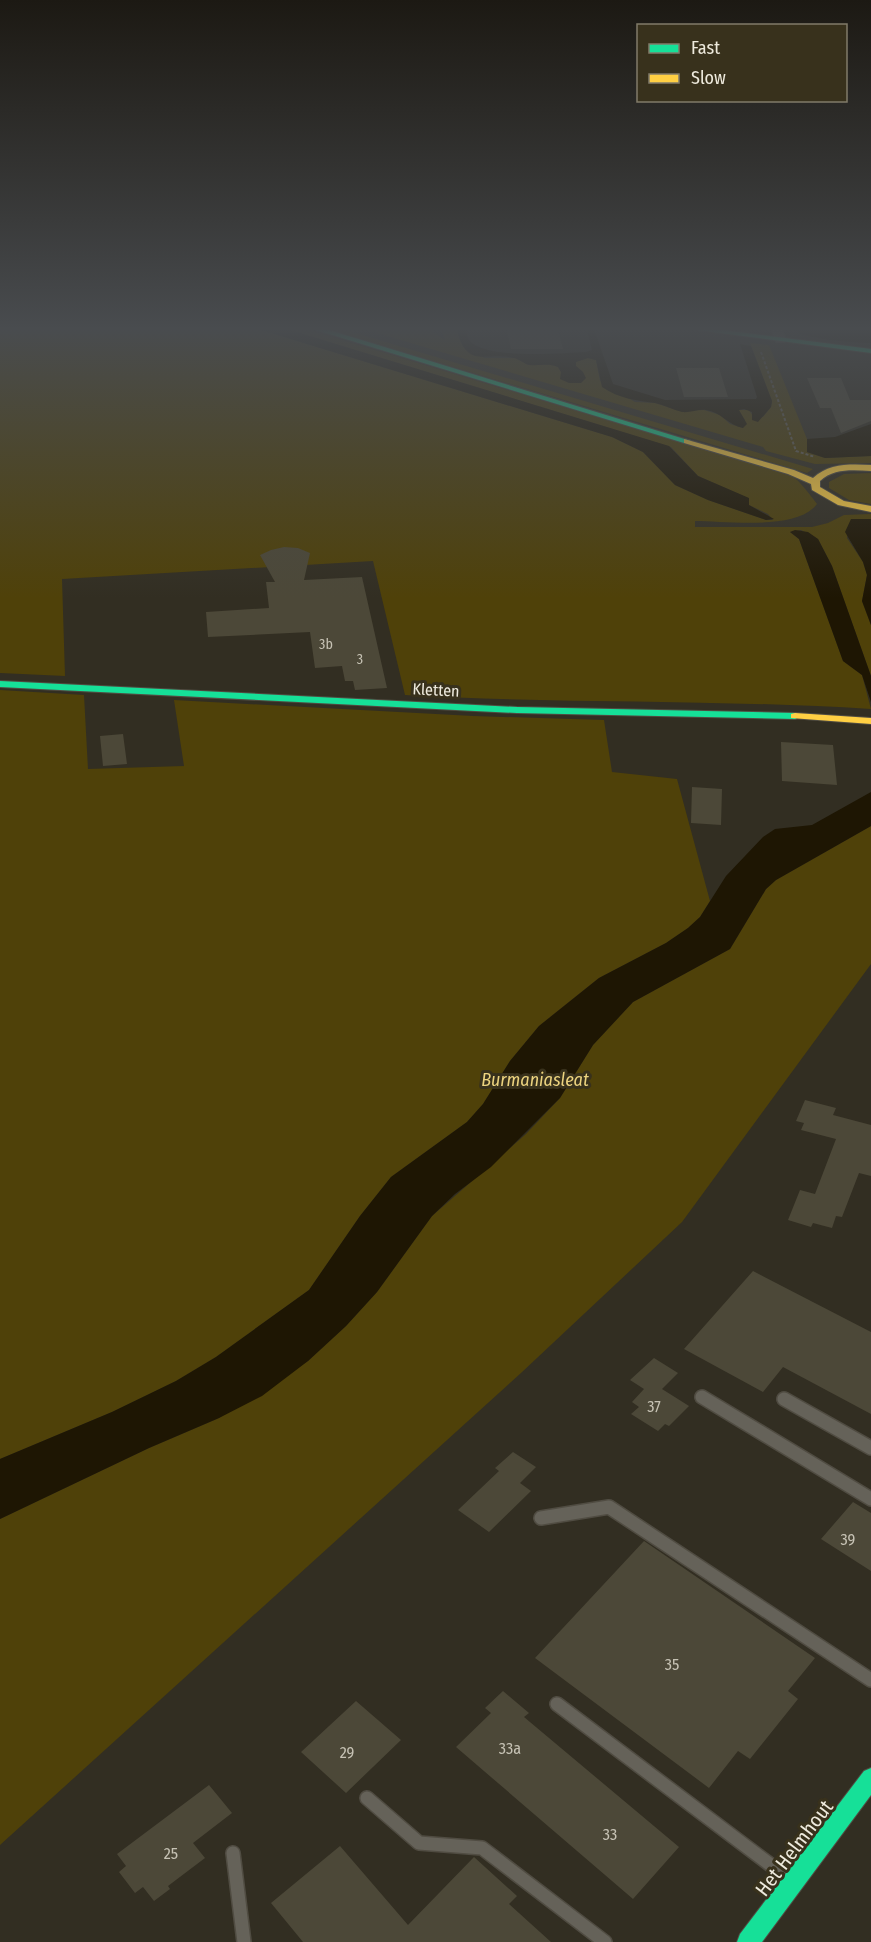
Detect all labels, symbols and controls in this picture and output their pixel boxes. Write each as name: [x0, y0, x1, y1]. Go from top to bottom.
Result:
legend: [637, 24, 847, 102]
text: Fast: [691, 37, 720, 59]
text: Slow: [691, 67, 726, 89]
house number: 3b: [319, 636, 333, 653]
house number: 3: [357, 651, 363, 668]
street label: Kletten: [412, 679, 460, 701]
water label: Burmaniasleat: [481, 1069, 589, 1091]
house number: 37: [647, 1397, 661, 1416]
house number: 39: [841, 1530, 856, 1549]
house number: 35: [665, 1655, 679, 1674]
house number: 33a: [499, 1739, 521, 1758]
house number: 29: [340, 1743, 355, 1762]
street label: Het Helmhout: [750, 1795, 838, 1901]
house number: 33: [603, 1825, 617, 1844]
house number: 25: [164, 1844, 178, 1863]

